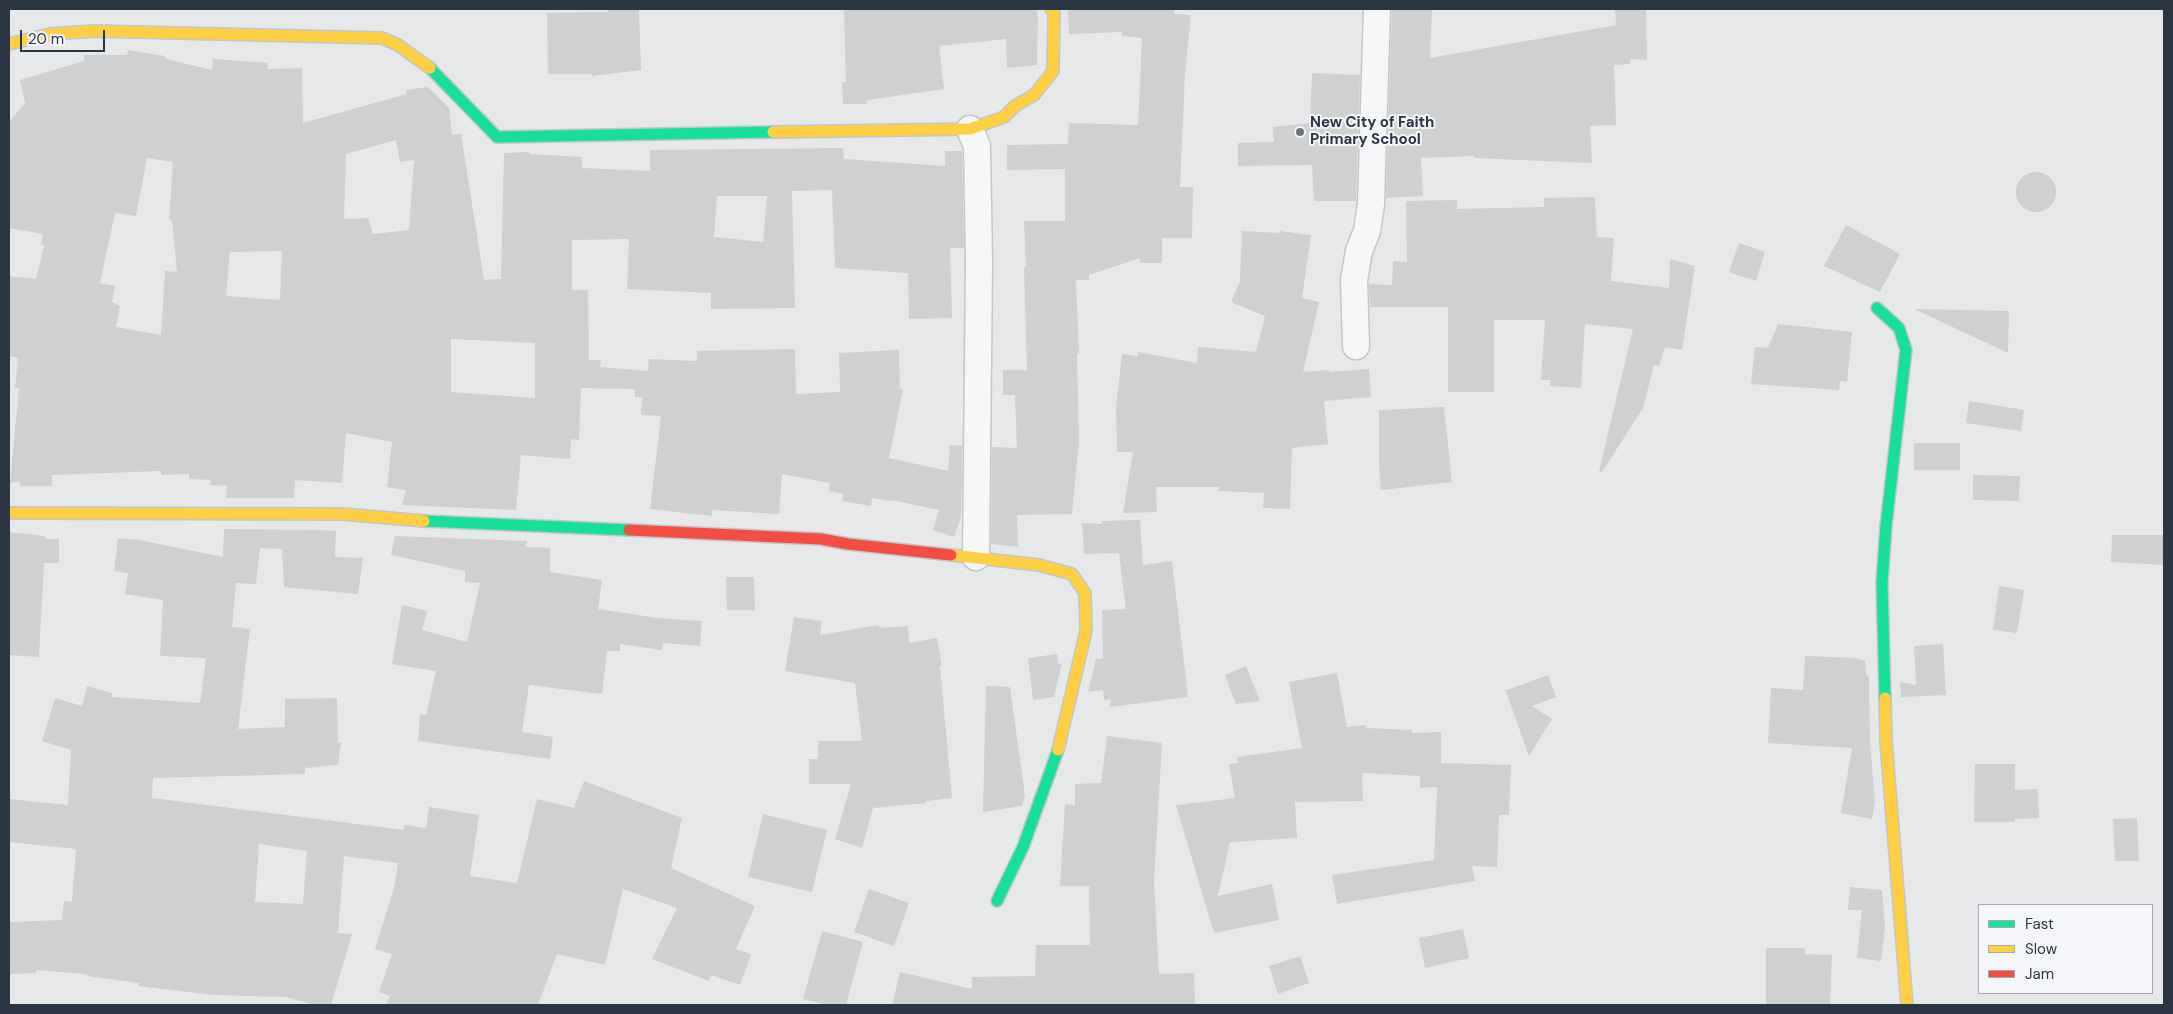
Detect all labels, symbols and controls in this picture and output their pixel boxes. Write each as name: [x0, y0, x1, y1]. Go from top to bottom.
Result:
scale bar: [22, 20, 108, 52]
text: 20 m: [28, 29, 64, 49]
place label: New City of Faith Primary School: [1310, 114, 1434, 149]
marker: New City of Faith Primary School: [1294, 126, 1306, 138]
legend: [1978, 904, 2153, 994]
text: Fast: [2025, 914, 2054, 934]
text: Slow: [2025, 939, 2057, 959]
text: Jam: [2025, 964, 2054, 984]

